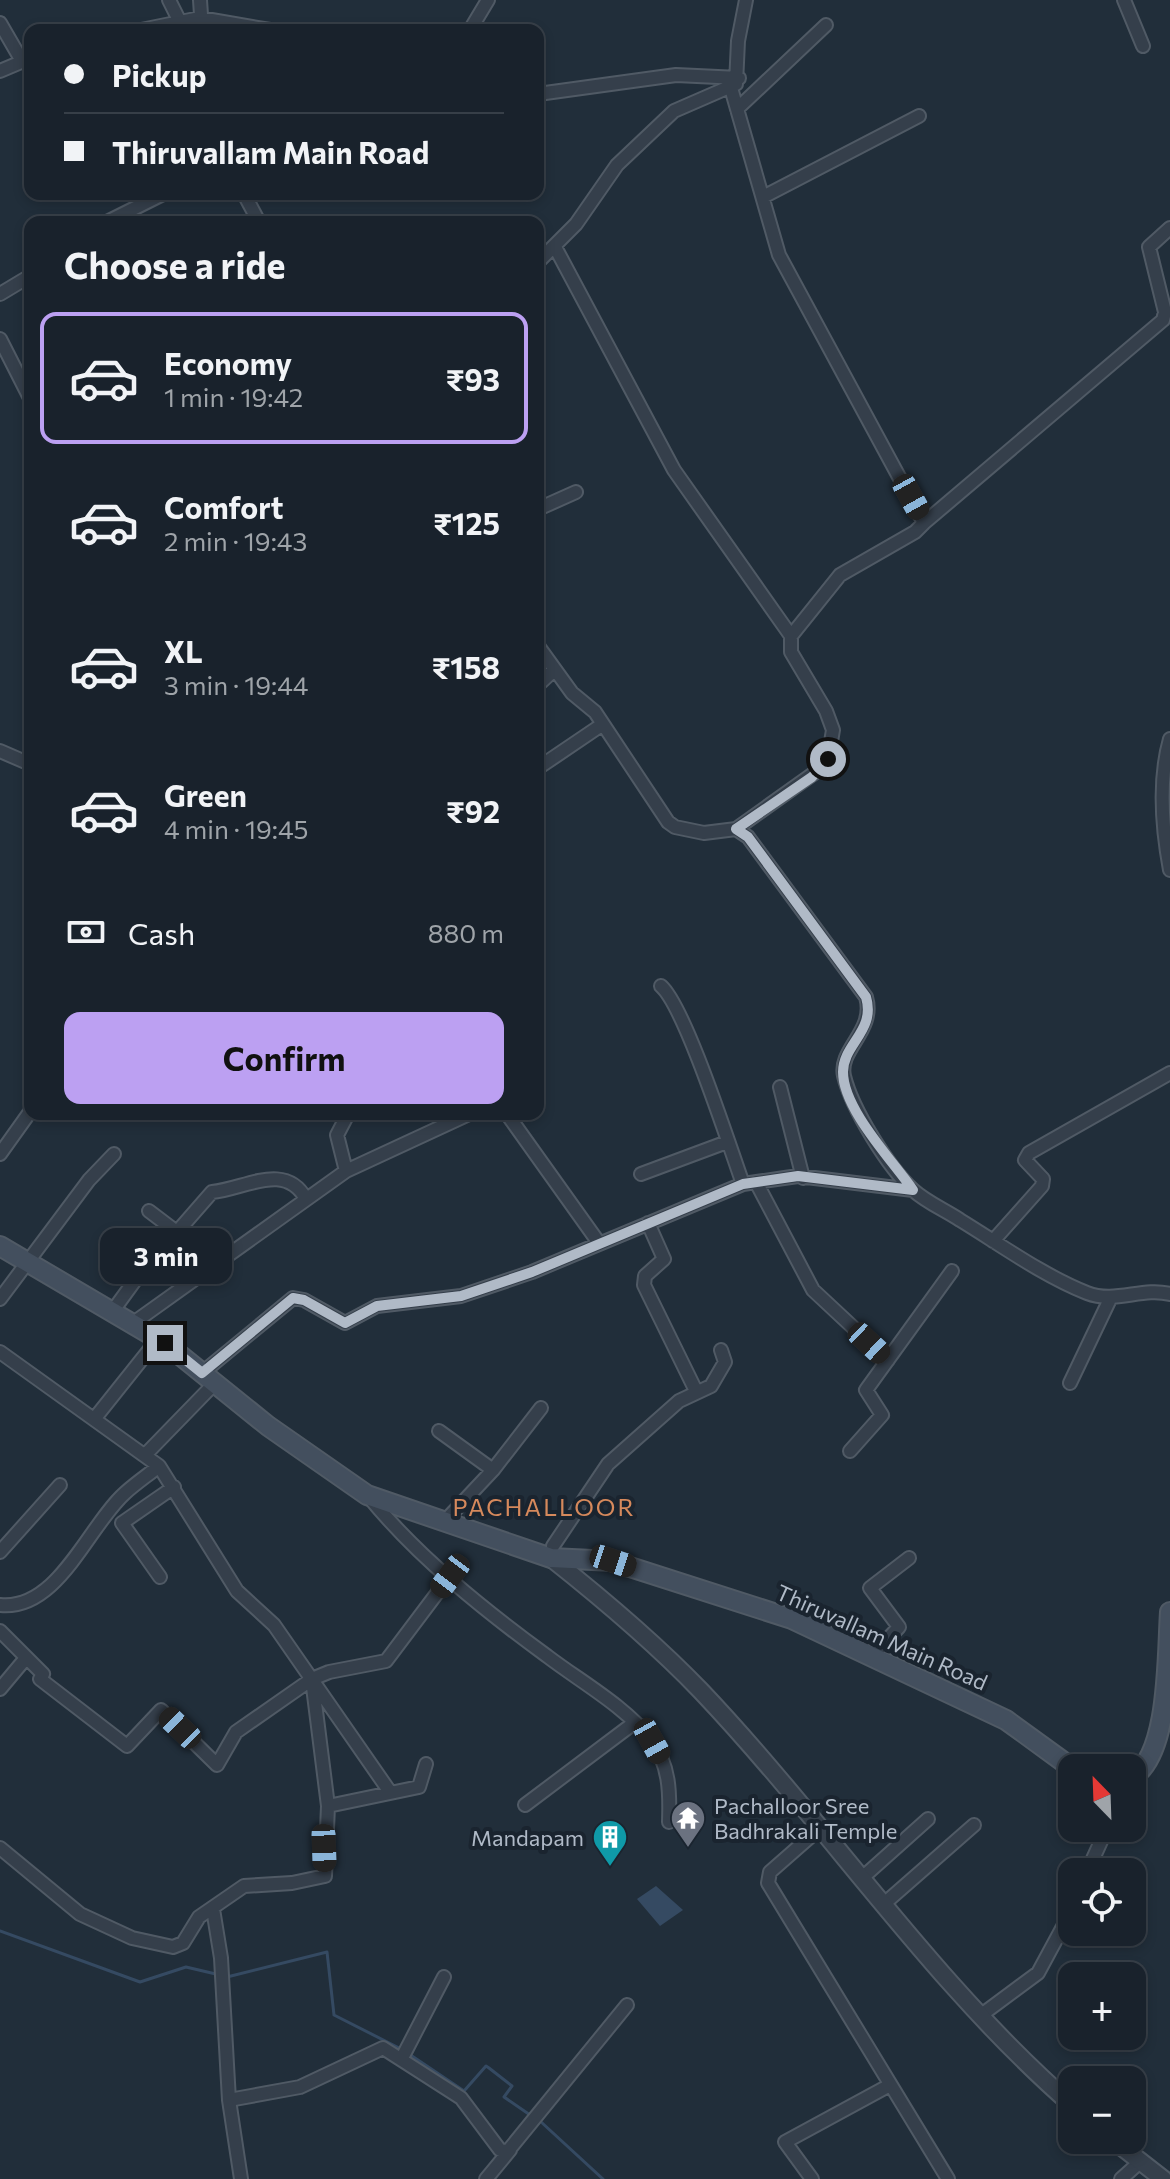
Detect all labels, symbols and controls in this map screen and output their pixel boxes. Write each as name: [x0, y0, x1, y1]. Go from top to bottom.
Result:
text: Pickup: [112, 56, 206, 93]
text: Thiruvallam Main Road: [112, 133, 429, 170]
text: Choose a ride: [64, 242, 285, 286]
icon: car: [68, 342, 140, 414]
text: Economy: [164, 344, 292, 381]
text: ₹93: [446, 360, 500, 397]
text: 1 min · 19:42: [164, 381, 303, 412]
car: [889, 470, 933, 524]
icon: car: [68, 486, 140, 558]
text: Comfort: [164, 488, 283, 525]
text: ₹125: [433, 504, 500, 541]
text: 2 min · 19:43: [164, 525, 307, 556]
icon: car: [68, 630, 140, 702]
text: XL: [164, 632, 203, 669]
text: ₹158: [432, 648, 500, 685]
text: 3 min · 19:44: [164, 669, 308, 700]
route start: [810, 741, 846, 777]
icon: car: [68, 774, 140, 846]
text: Green: [164, 776, 247, 813]
text: ₹92: [446, 792, 500, 829]
text: 4 min · 19:45: [164, 813, 309, 844]
icon: cash: [64, 910, 108, 954]
text: Cash: [128, 914, 195, 951]
text: 880 m: [428, 917, 504, 948]
button: Confirm: [64, 1012, 504, 1104]
callout: 3 min: [99, 1227, 231, 1283]
text: 3 min: [133, 1240, 199, 1271]
car: [843, 1318, 895, 1368]
route end: [147, 1325, 183, 1361]
district label: PACHALLOOR: [453, 1492, 635, 1521]
car: [586, 1542, 640, 1580]
car: [426, 1550, 474, 1602]
street label: Thiruvallam Main Road: [772, 1578, 992, 1696]
car: [154, 1703, 206, 1753]
car: [630, 1714, 674, 1768]
north arrow: [1058, 1754, 1146, 1842]
map controls: [1058, 1754, 1146, 2154]
place label: Pachalloor Sree Badhrakali Temple: [714, 1792, 897, 1844]
temple icon: Pachalloor Sree Badhrakali Temple: [669, 1799, 707, 1849]
building icon: Mandapam: [591, 1818, 629, 1868]
car: [311, 1824, 337, 1872]
place label: Mandapam: [471, 1824, 584, 1851]
button: locate: [1058, 1858, 1146, 1946]
button: +: [1058, 1962, 1146, 2050]
button: −: [1058, 2066, 1146, 2154]

